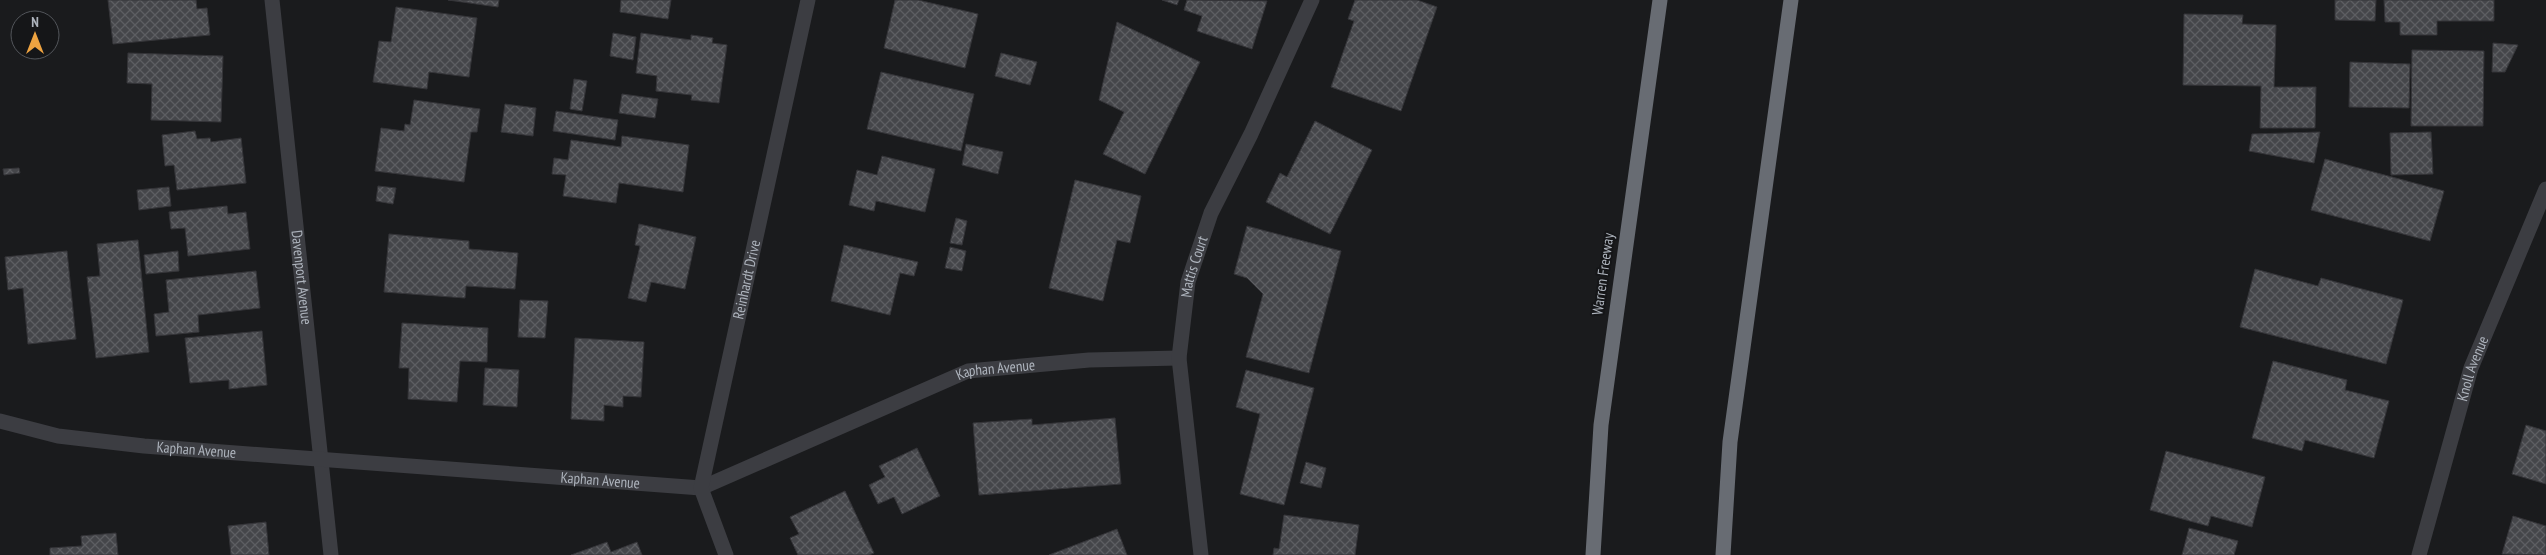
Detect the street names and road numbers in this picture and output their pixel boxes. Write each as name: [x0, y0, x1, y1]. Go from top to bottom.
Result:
street label: Davenport Avenue: [288, 229, 316, 326]
street label: Warren Freeway: [1587, 231, 1618, 316]
street label: Mattis Court: [1176, 233, 1212, 298]
street label: Reinhardt Drive: [728, 238, 764, 321]
street label: Knoll Avenue: [2452, 333, 2492, 403]
street label: Kaphan Avenue: [953, 355, 1036, 384]
street label: Kaphan Avenue: [156, 437, 237, 462]
street label: Kaphan Avenue: [560, 467, 641, 492]

